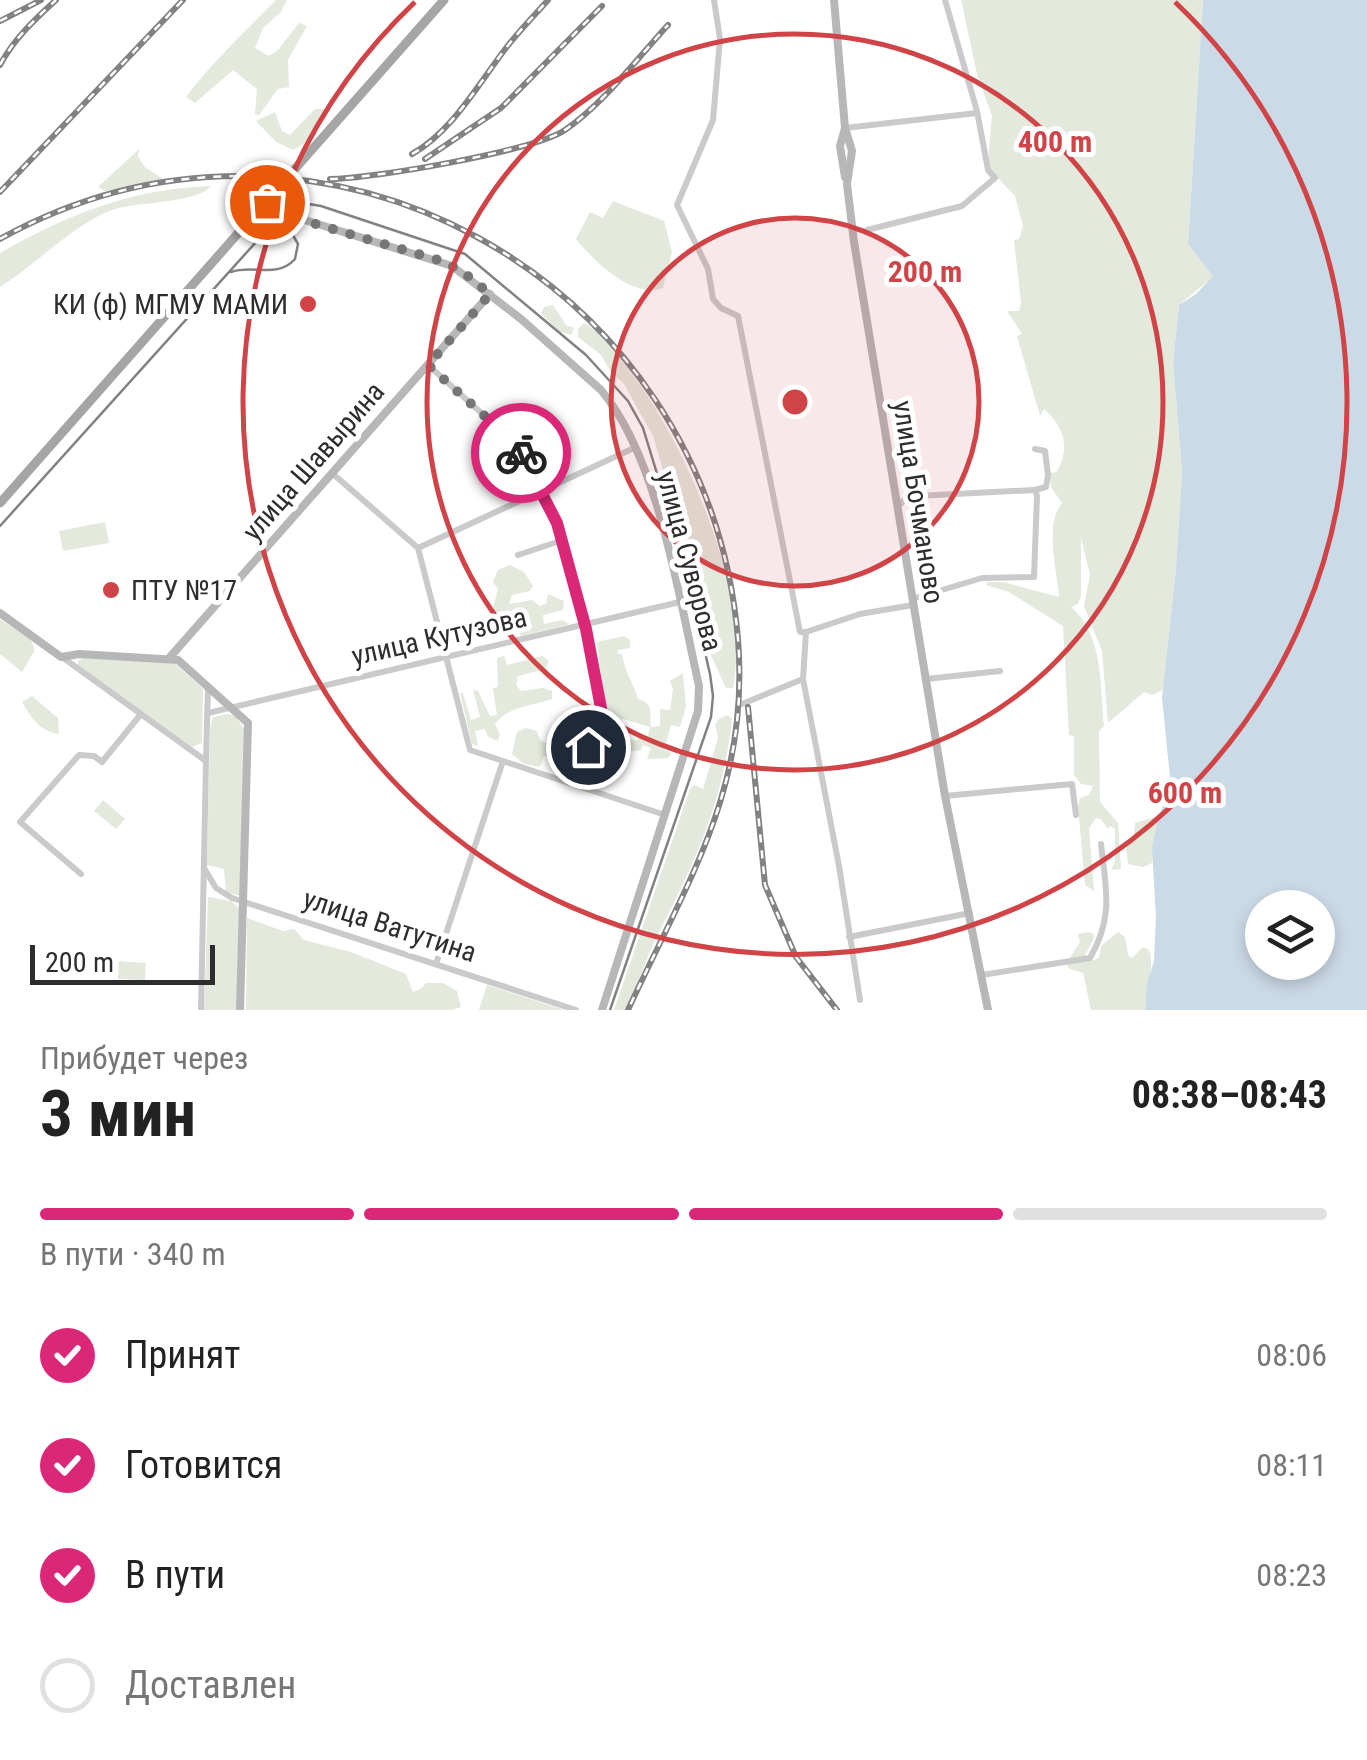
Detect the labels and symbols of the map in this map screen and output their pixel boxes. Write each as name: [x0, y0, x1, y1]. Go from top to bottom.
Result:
text: 400 m: [1018, 124, 1092, 159]
pin: [225, 160, 310, 245]
text: 200 m: [888, 254, 962, 289]
place label: КИ (ф) МГМУ МАМИ: [53, 288, 288, 321]
marker: КИ (ф) МГМУ МАМИ: [297, 293, 319, 315]
street label: улица Шавырина: [236, 375, 391, 547]
centre of rings: [777, 384, 813, 420]
street label: улица Бочманово: [886, 398, 951, 606]
courier: [471, 403, 571, 503]
street label: улица Суворова: [650, 467, 729, 655]
place label: ПТУ №17: [131, 574, 237, 607]
marker: ПТУ №17: [100, 579, 122, 601]
street label: улица Кутузова: [348, 600, 530, 673]
pin: [546, 705, 631, 790]
text: 600 m: [1148, 775, 1222, 810]
street label: улица Ватутина: [299, 882, 481, 969]
scale bar: [30, 940, 215, 984]

